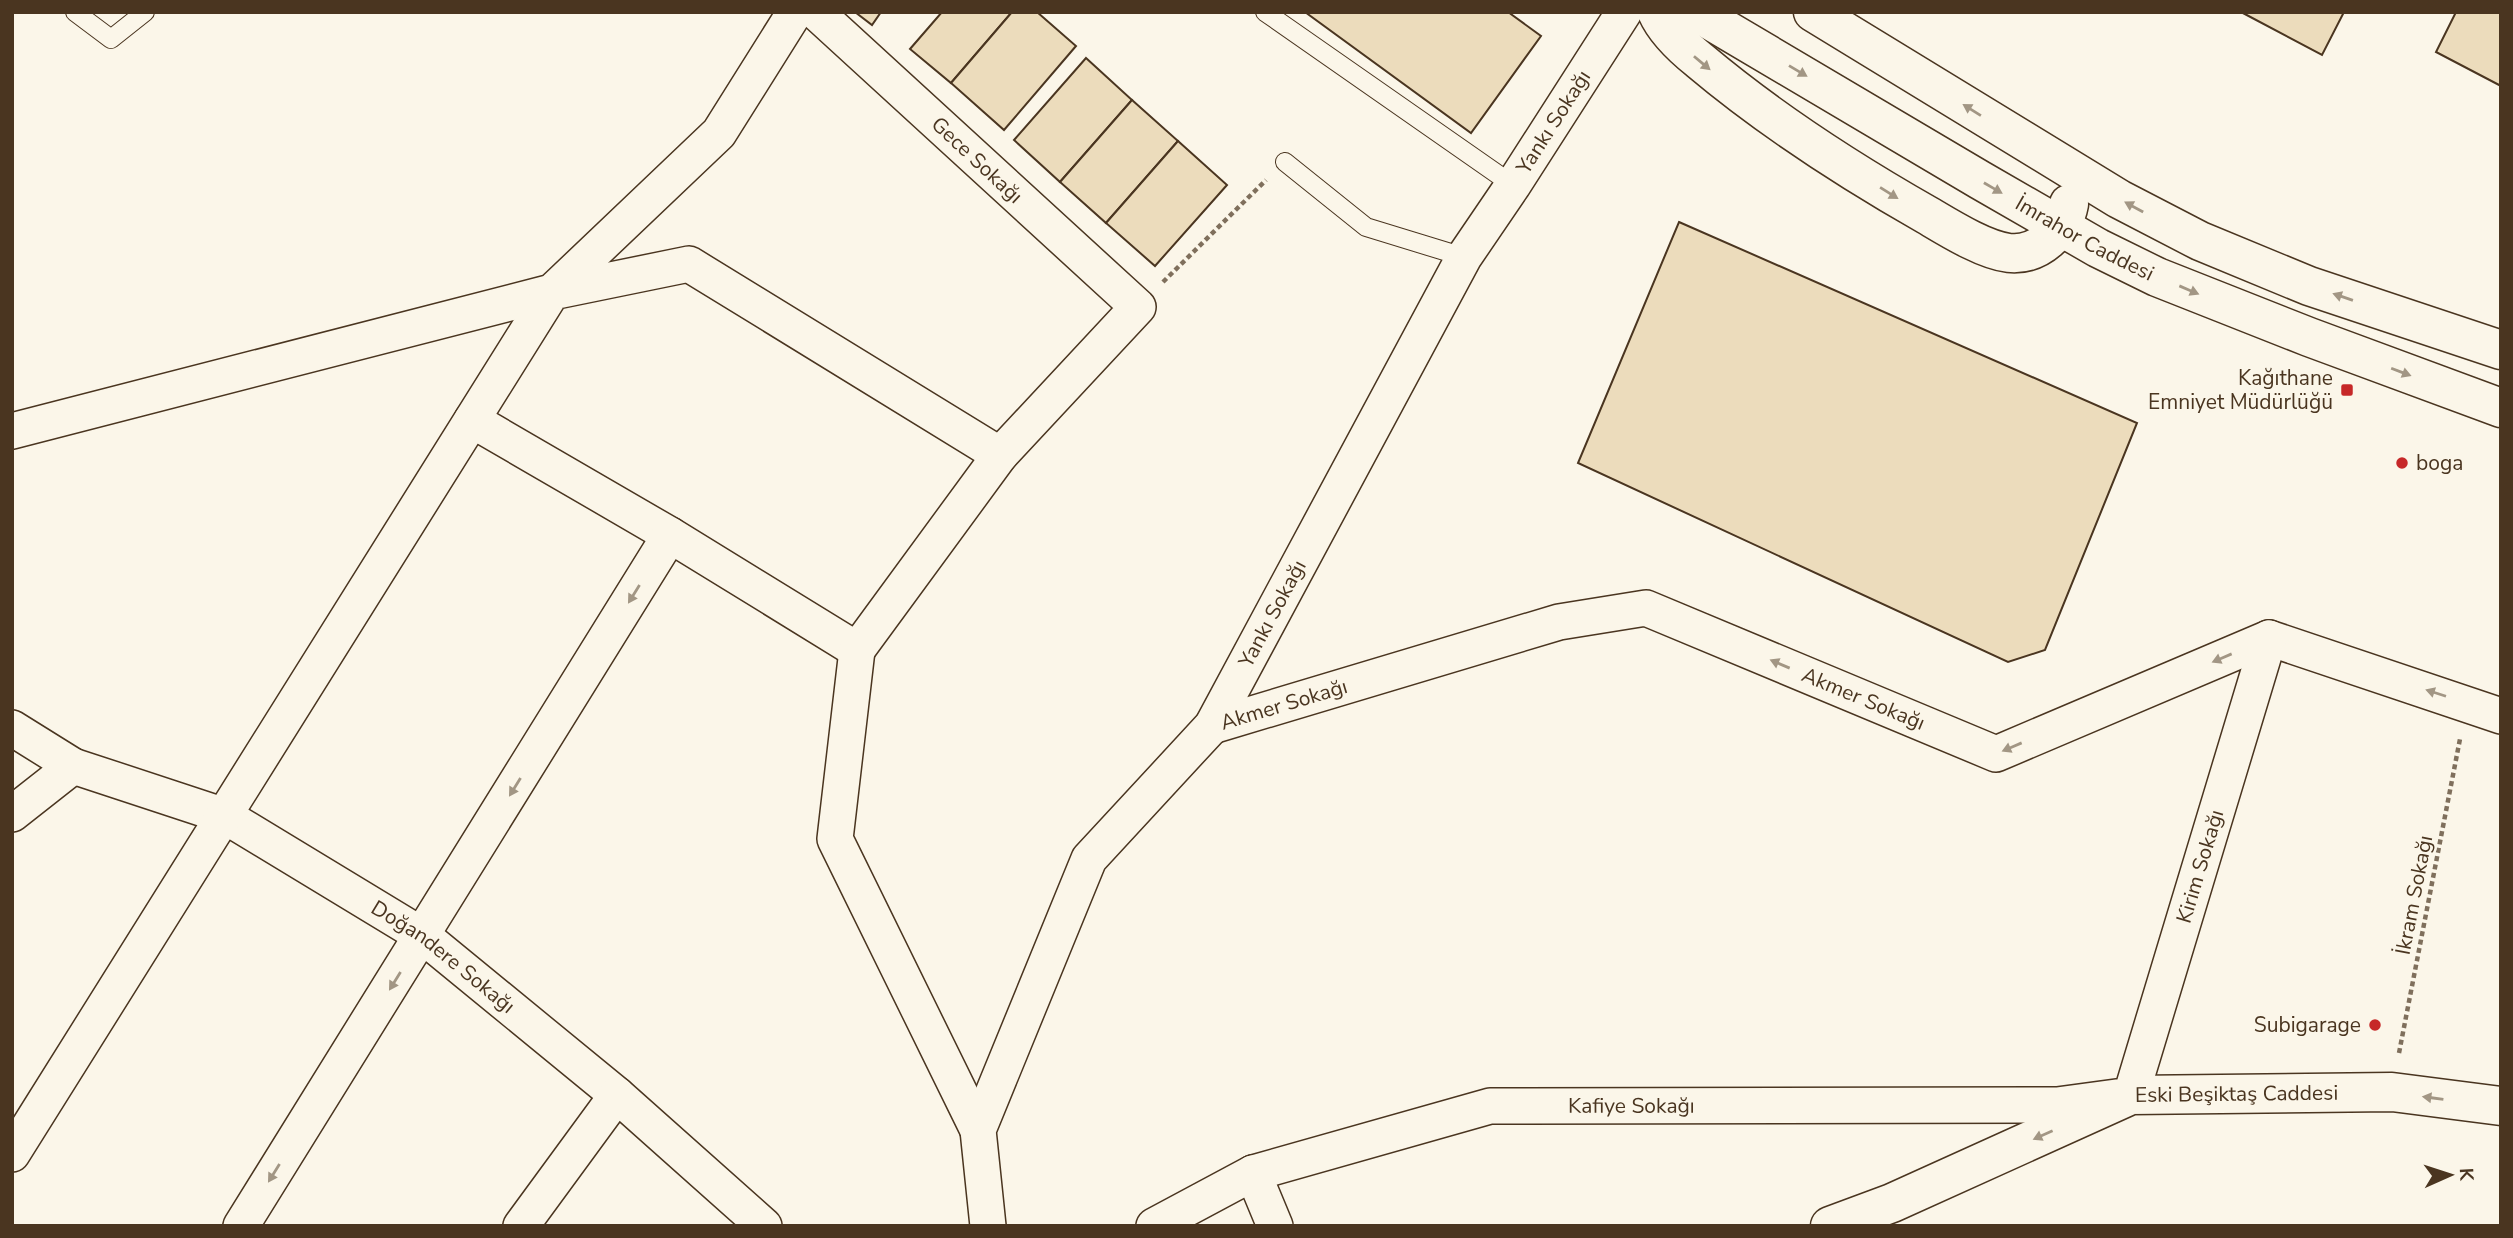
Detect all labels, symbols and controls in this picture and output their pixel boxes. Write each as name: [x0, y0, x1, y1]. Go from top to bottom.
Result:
one-way arrow: [1693, 55, 1711, 70]
street label: Yankı Sokağı: [1509, 65, 1597, 180]
one-way arrow: [1788, 65, 1807, 78]
one-way arrow: [1962, 103, 1982, 116]
street label: Gece Sokağı: [925, 110, 1029, 210]
one-way arrow: [1984, 182, 2003, 194]
one-way arrow: [1879, 186, 1898, 199]
street label: İmrahor Caddesi: [2010, 189, 2159, 287]
one-way arrow: [2125, 201, 2144, 213]
one-way arrow: [2178, 285, 2199, 296]
one-way arrow: [2332, 291, 2353, 302]
place label: Kağıthane Emniyet Müdürlüğü: [2148, 364, 2333, 416]
one-way arrow: [2390, 367, 2411, 378]
marker: Kağıthane Emniyet Müdürlüğü: [2339, 382, 2355, 398]
place label: boga: [2416, 449, 2463, 477]
marker: boga: [2394, 455, 2410, 471]
street label: Yankı Sokağı: [1232, 555, 1313, 673]
one-way arrow: [628, 584, 641, 603]
one-way arrow: [2211, 653, 2232, 664]
one-way arrow: [1769, 658, 1790, 669]
street label: Akmer Sokağı: [1798, 661, 1929, 737]
street label: Akmer Sokağı: [1217, 672, 1351, 737]
one-way arrow: [2426, 687, 2447, 698]
one-way arrow: [2002, 742, 2023, 753]
one-way arrow: [508, 778, 521, 797]
street label: Kirim Sokağı: [2170, 806, 2230, 927]
street label: İkram Sokağı: [2389, 833, 2439, 957]
street label: Doğandere Sokağı: [366, 894, 521, 1020]
one-way arrow: [388, 971, 401, 990]
place label: Subigarage: [2254, 1011, 2361, 1039]
marker: Subigarage: [2367, 1017, 2383, 1033]
street label: Eski Beşiktaş Caddesi: [2135, 1079, 2338, 1109]
street label: Kafiye Sokağı: [1568, 1092, 1695, 1120]
one-way arrow: [2422, 1092, 2444, 1103]
one-way arrow: [2033, 1129, 2053, 1141]
north arrow: [2415, 1140, 2485, 1210]
one-way arrow: [267, 1164, 280, 1183]
text: K: [2453, 1167, 2479, 1183]

